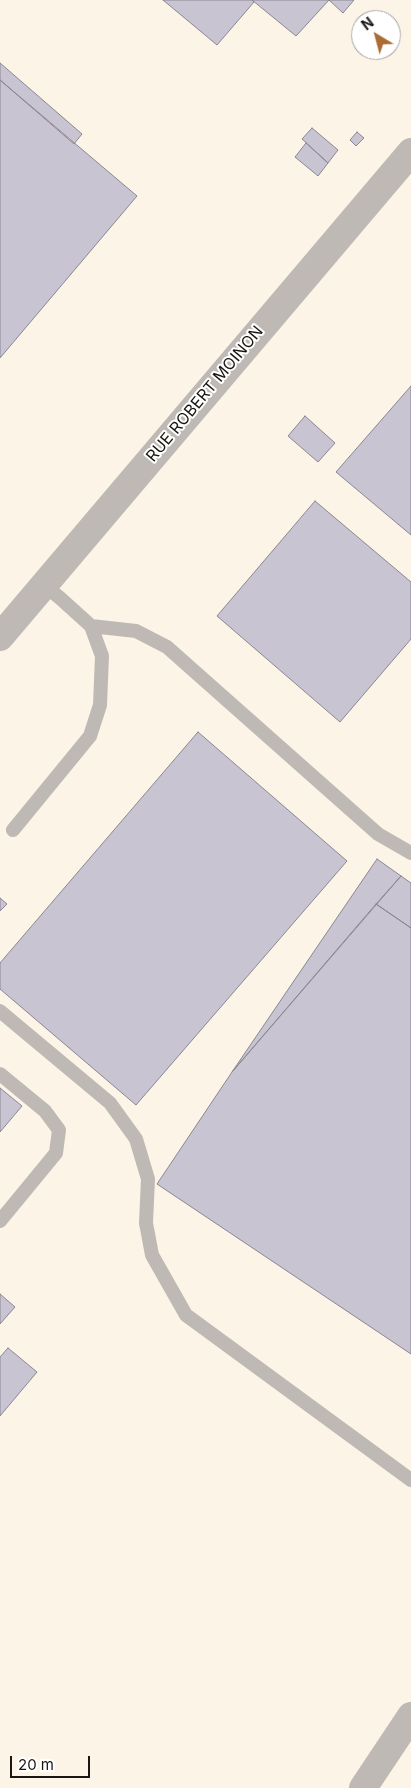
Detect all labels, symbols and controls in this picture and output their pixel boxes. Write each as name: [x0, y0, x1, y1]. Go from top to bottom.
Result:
north arrow: [351, 10, 401, 60]
text: N: [358, 13, 377, 33]
street label: RUE ROBERT MOINON: [143, 322, 267, 466]
scale bar: [12, 1746, 92, 1778]
text: 20 m: [18, 1755, 54, 1774]

